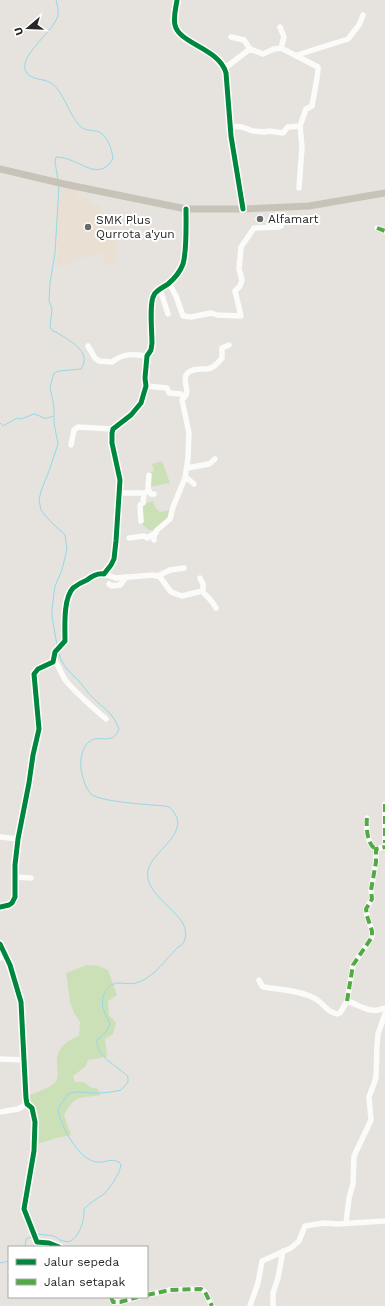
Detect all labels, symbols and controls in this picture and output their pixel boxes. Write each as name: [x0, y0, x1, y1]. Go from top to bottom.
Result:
north arrow: [8, 8, 48, 48]
text: U: [12, 25, 26, 37]
place label: Alfamart: [268, 212, 319, 226]
place label: SMK Plus Qurrota a'yun: [96, 213, 175, 241]
marker: Alfamart: [255, 214, 265, 224]
marker: SMK Plus Qurrota a'yun: [83, 222, 93, 232]
legend: [8, 1246, 148, 1298]
text: Jalur sepeda: [44, 1255, 119, 1269]
text: Jalan setapak: [44, 1275, 126, 1289]

